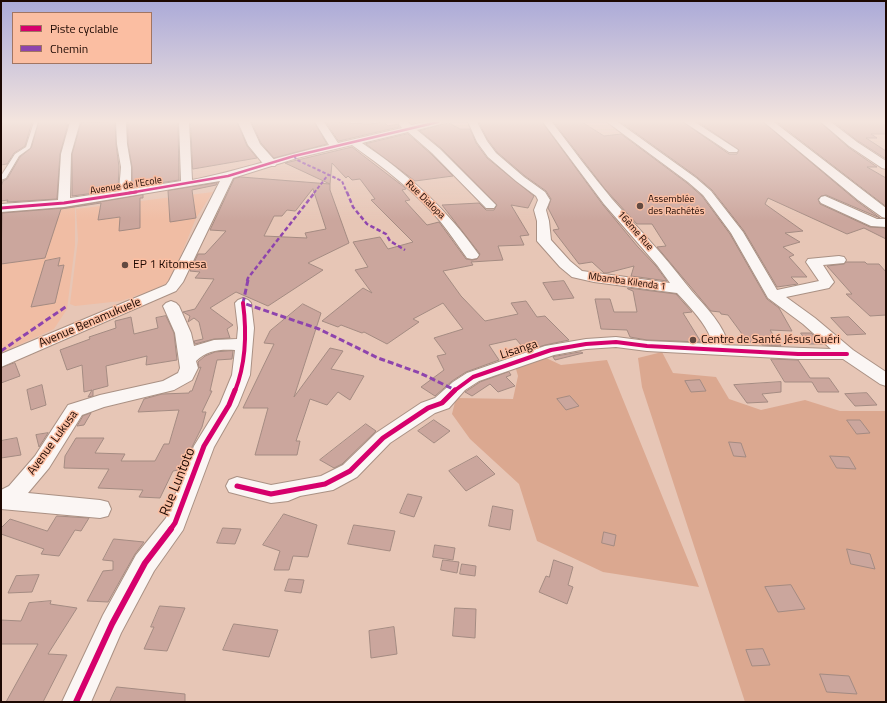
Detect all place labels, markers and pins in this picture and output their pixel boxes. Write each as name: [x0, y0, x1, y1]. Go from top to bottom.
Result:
place label: Assemblée des Rachétés: [648, 194, 704, 218]
marker: Assemblée des Rachétés: [635, 201, 645, 211]
place label: EP 1 Kitomesa: [133, 258, 206, 272]
marker: EP 1 Kitomesa: [120, 260, 130, 270]
place label: Centre de Santé Jésus Guéri: [701, 333, 840, 347]
marker: Centre de Santé Jésus Guéri: [688, 335, 698, 345]

